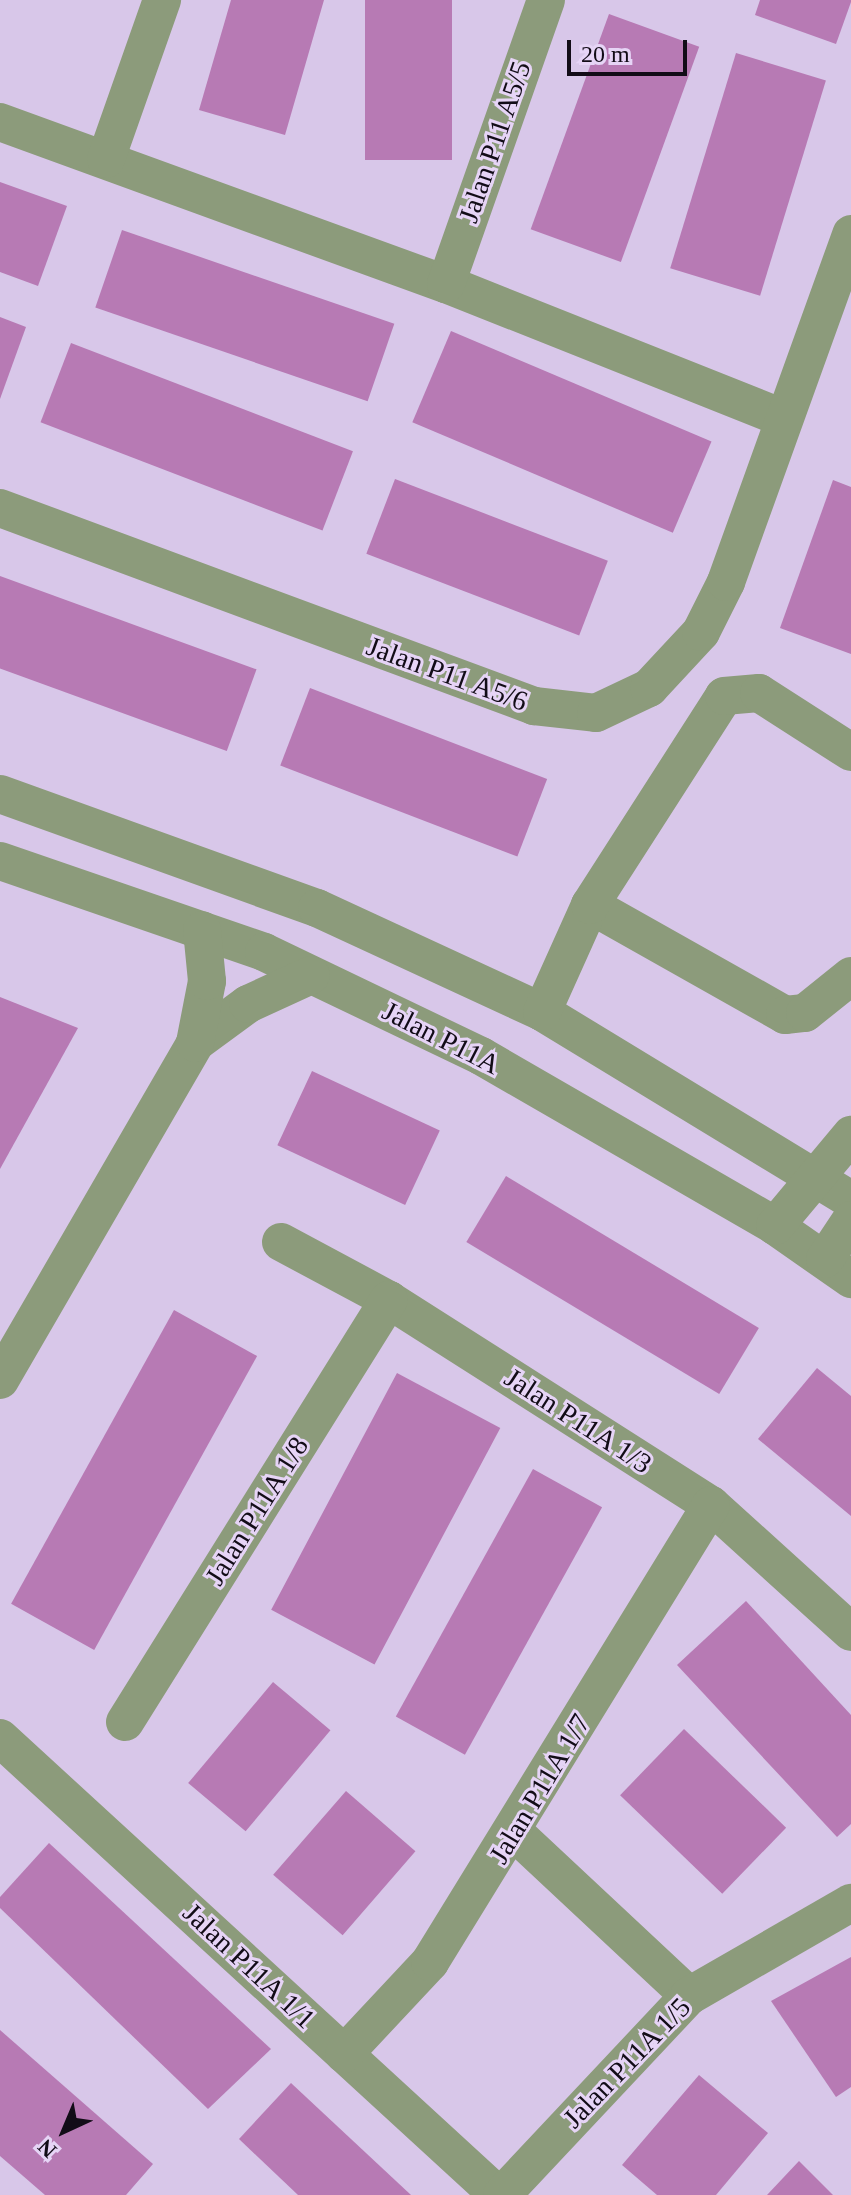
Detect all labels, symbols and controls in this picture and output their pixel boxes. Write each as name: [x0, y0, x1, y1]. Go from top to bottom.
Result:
scale bar: [571, 24, 691, 74]
text: 20 m: [581, 41, 630, 67]
street label: Jalan P11 A5/5: [451, 56, 539, 228]
street label: Jalan P11 A5/6: [361, 629, 533, 719]
street label: Jalan P11A: [377, 994, 505, 1082]
street label: Jalan P11A 1/3: [498, 1361, 658, 1481]
street label: Jalan P11A 1/8: [198, 1430, 316, 1592]
street label: Jalan P11A 1/7: [482, 1707, 598, 1871]
street label: Jalan P11A 1/1: [175, 1896, 323, 2036]
street label: Jalan P11A 1/5: [556, 1990, 698, 2136]
north arrow: [24, 2091, 104, 2171]
text: N: [33, 2134, 61, 2163]

